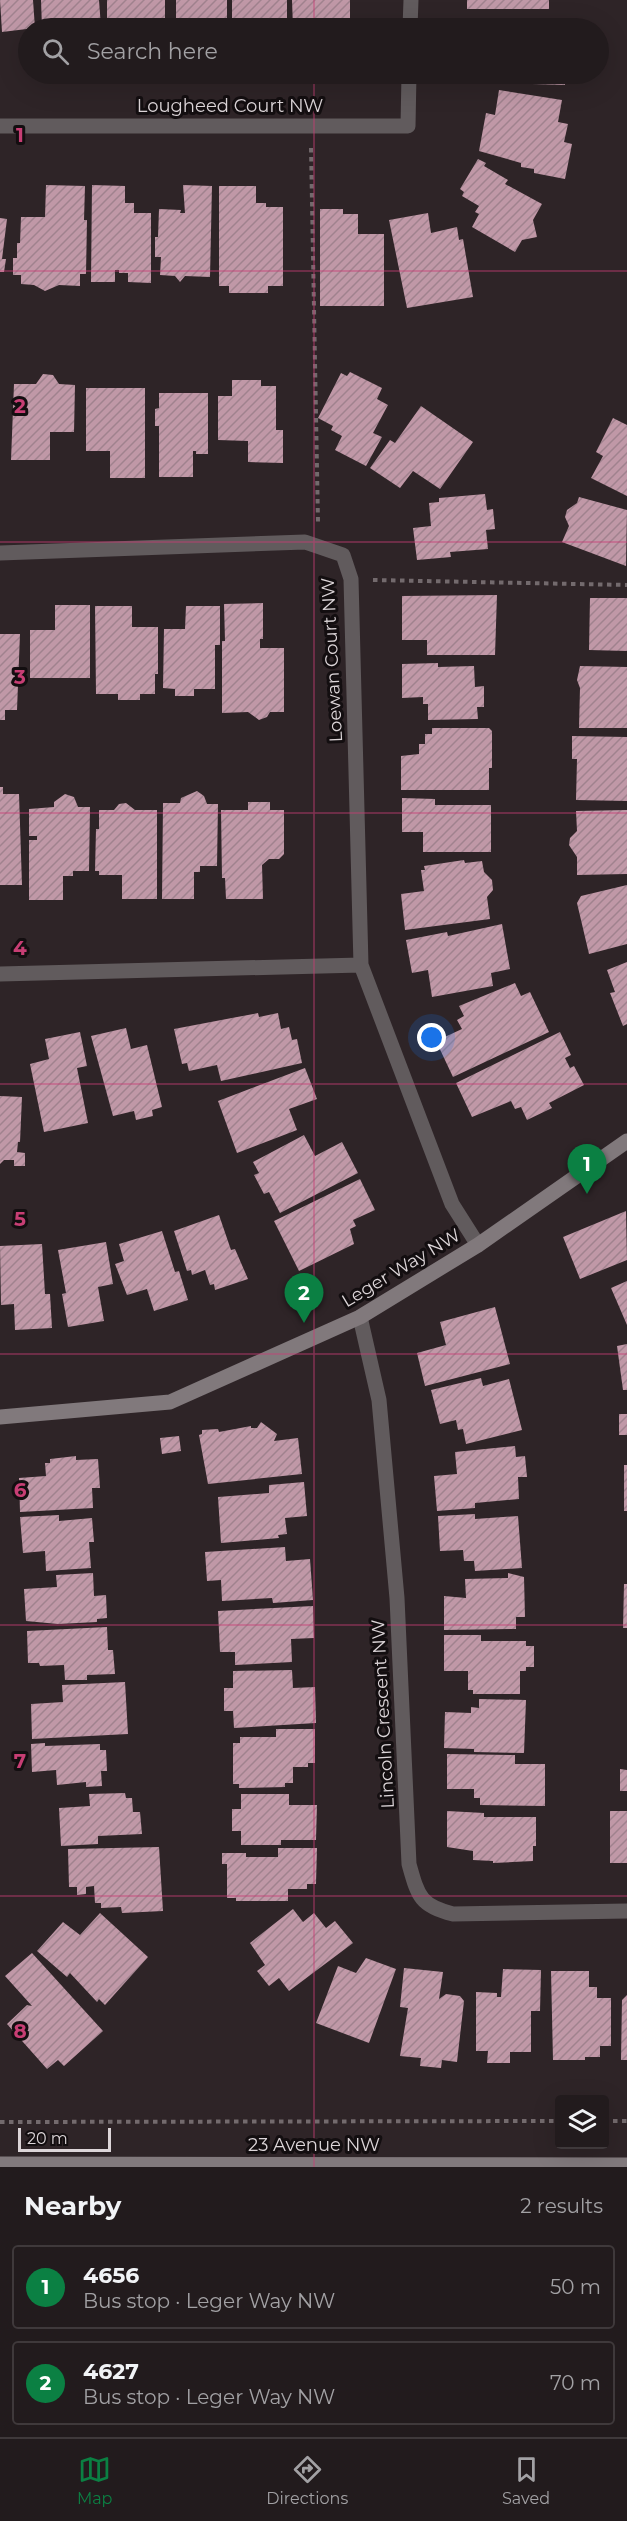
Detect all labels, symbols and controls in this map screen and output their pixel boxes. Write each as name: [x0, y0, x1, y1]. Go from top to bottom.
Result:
search box: [18, 18, 609, 84]
icon: search: [39, 35, 72, 68]
text: Search here: [87, 38, 218, 65]
street label: Lougheed Court NW: [137, 95, 323, 117]
text: 1: [16, 123, 24, 147]
text: 2: [14, 394, 26, 418]
street label: Loewan Court NW: [317, 577, 347, 743]
text: 3: [13, 665, 26, 689]
text: 4: [13, 936, 27, 960]
your location: [417, 1023, 446, 1052]
pin: 1: [568, 1144, 606, 1194]
text: 5: [14, 1207, 26, 1231]
street label: Leger Way NW: [338, 1224, 464, 1312]
pin: 2: [284, 1274, 324, 1323]
text: 6: [14, 1478, 27, 1502]
street label: Lincoln Crescent NW: [367, 1619, 399, 1809]
text: 7: [14, 1749, 26, 1773]
text: 8: [13, 2019, 27, 2043]
map controls: [555, 2095, 609, 2149]
button: layers: [555, 2095, 609, 2149]
scale bar: [18, 2125, 111, 2152]
text: 20 m: [27, 2129, 68, 2148]
street label: 23 Avenue NW: [248, 2134, 380, 2156]
text: Nearby: [24, 2190, 121, 2222]
text: 2 results: [520, 2194, 603, 2218]
text: 4656: [83, 2262, 139, 2289]
text: 1: [42, 2275, 49, 2299]
text: 50 m: [550, 2275, 601, 2299]
text: Bus stop · Leger Way NW: [83, 2289, 335, 2313]
text: 4627: [83, 2358, 139, 2385]
text: 2: [40, 2371, 51, 2395]
text: 70 m: [550, 2371, 601, 2395]
text: Bus stop · Leger Way NW: [83, 2385, 335, 2409]
tab: Map: [77, 2453, 112, 2508]
tab: Directions: [266, 2453, 348, 2508]
tab: Saved: [502, 2453, 550, 2508]

